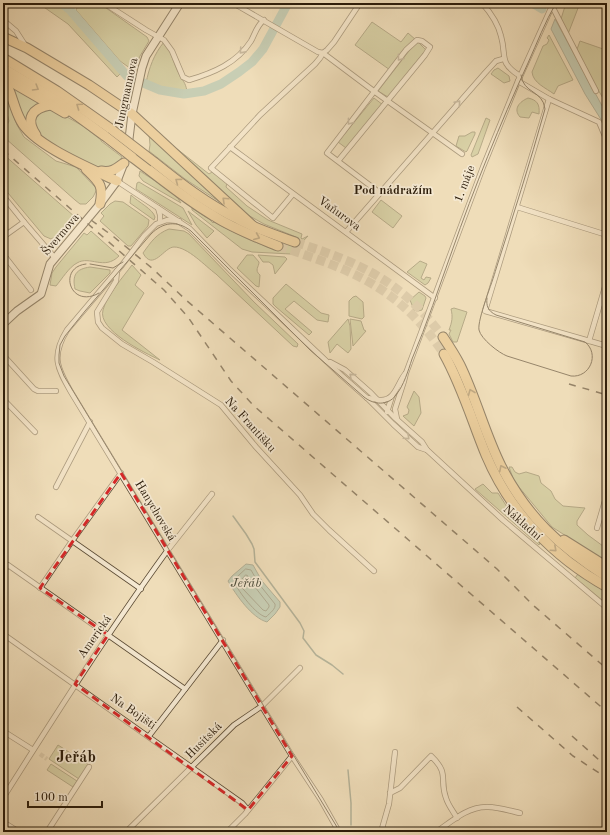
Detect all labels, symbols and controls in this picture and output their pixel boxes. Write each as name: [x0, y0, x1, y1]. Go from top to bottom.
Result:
one-way arrow: [239, 47, 246, 54]
one-way arrow: [397, 54, 405, 61]
street label: Jungmannova: [114, 57, 140, 129]
one-way arrow: [32, 84, 39, 91]
one-way arrow: [453, 100, 460, 108]
one-way arrow: [76, 103, 83, 111]
one-way arrow: [348, 118, 355, 125]
street label: 1. máje: [452, 163, 478, 204]
one-way arrow: [176, 179, 183, 186]
district label: Pod nádražím: [354, 184, 432, 197]
street label: Vaňurova: [315, 195, 363, 233]
one-way arrow: [222, 198, 230, 205]
street label: Švermova: [37, 209, 82, 258]
one-way arrow: [253, 233, 260, 241]
one-way arrow: [349, 373, 357, 381]
one-way arrow: [468, 388, 476, 395]
street label: Na Františku: [222, 395, 278, 455]
one-way arrow: [402, 433, 410, 440]
one-way arrow: [500, 465, 507, 472]
street label: Hanychovská: [132, 479, 178, 544]
street label: Nákladní: [500, 503, 544, 543]
one-way arrow: [549, 544, 557, 552]
water label: Jeřáb: [230, 577, 262, 590]
street label: Americká: [76, 613, 114, 661]
street label: Na Bojišti: [108, 692, 158, 732]
street label: Husitská: [184, 720, 225, 761]
district label: Jeřáb: [56, 750, 96, 766]
scale bar: [28, 783, 102, 809]
text: 100 m: [34, 792, 68, 804]

